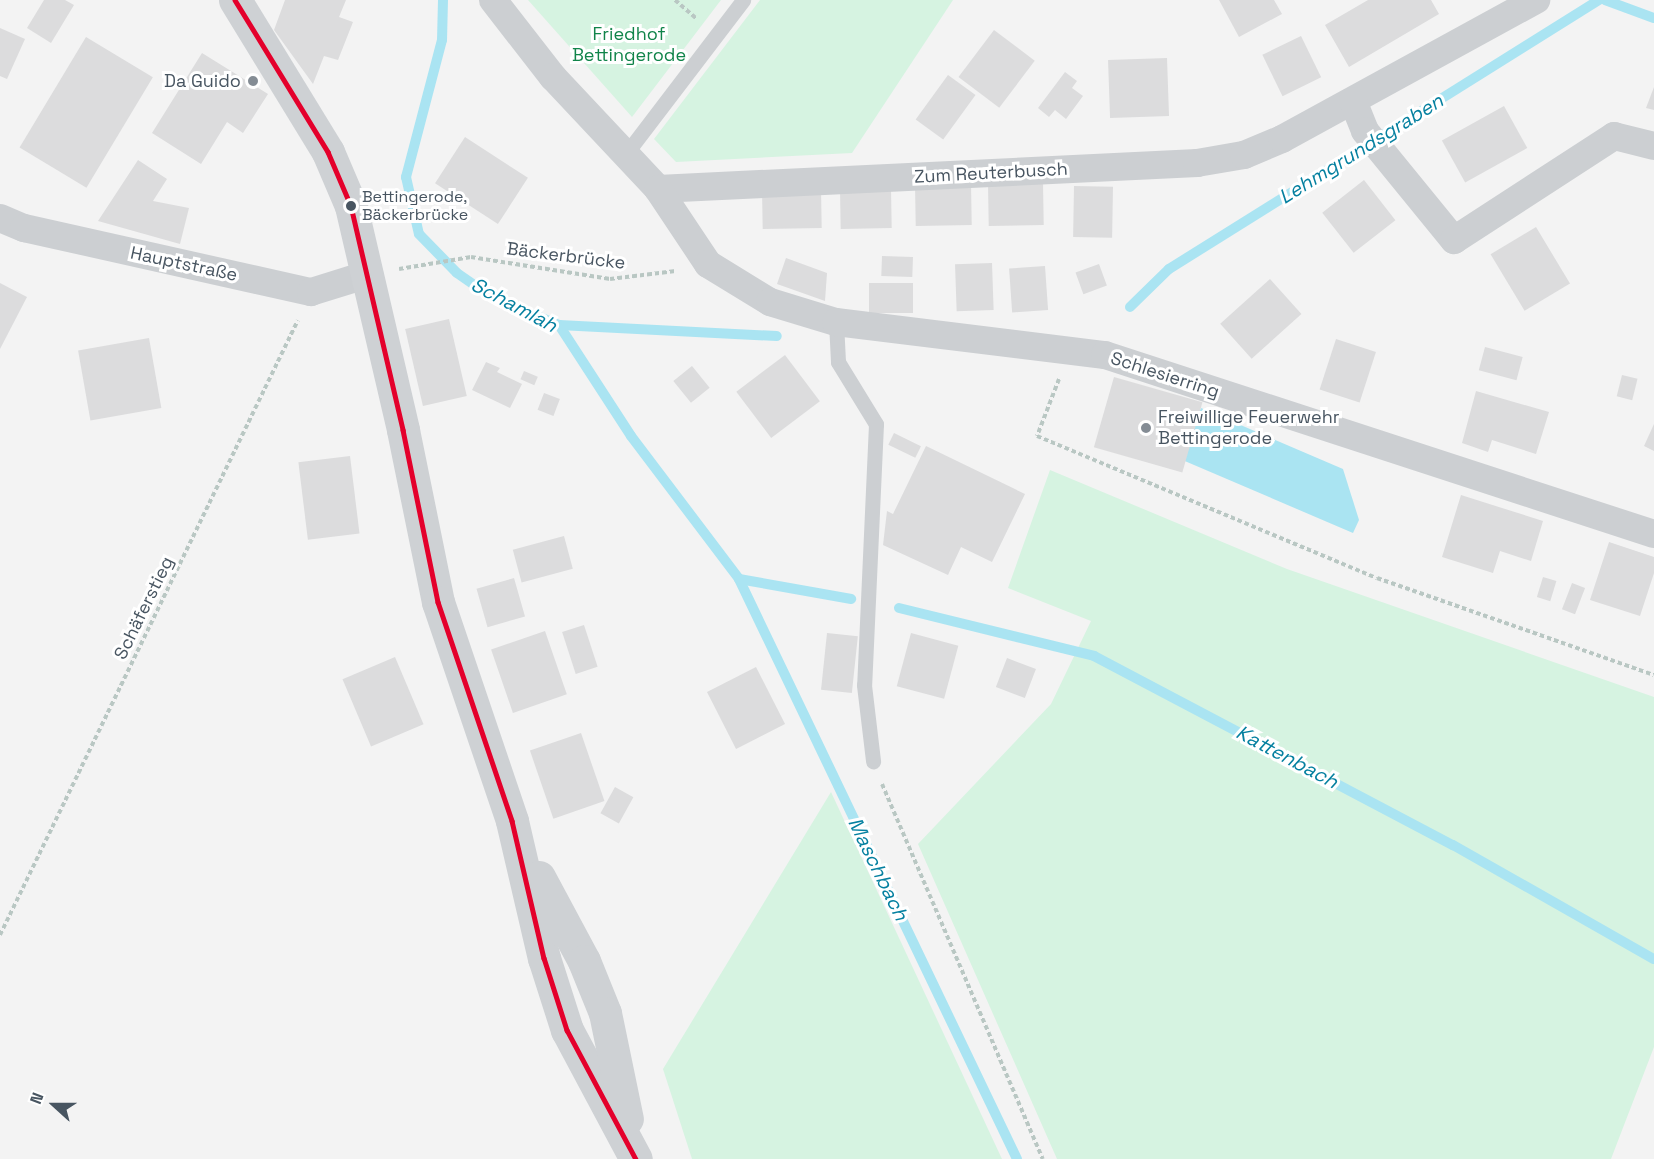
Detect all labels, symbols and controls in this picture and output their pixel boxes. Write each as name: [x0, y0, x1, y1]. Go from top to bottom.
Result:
park label: Friedhof Bettingerode: [572, 24, 686, 66]
place label: Da Guido: [164, 70, 241, 92]
marker: Da Guido: [246, 74, 260, 88]
water label: Lehmgrundsgraben: [1275, 89, 1447, 209]
street label: Zum Reuterbusch: [914, 158, 1068, 188]
place label: Bettingerode, Bäckerbrücke: [362, 187, 468, 225]
marker: Bettingerode, Bäckerbrücke: [345, 200, 357, 212]
street label: Bäckerbrücke: [505, 238, 627, 274]
street label: Hauptstraße: [129, 242, 239, 286]
water label: Schamlah: [467, 272, 561, 338]
street label: Schlesierring: [1108, 347, 1222, 403]
place label: Freiwillige Feuerwehr Bettingerode: [1158, 407, 1340, 450]
marker: Freiwillige Feuerwehr Bettingerode: [1139, 421, 1153, 435]
street label: Schäferstieg: [110, 553, 178, 663]
water label: Kattenbach: [1232, 720, 1342, 794]
water label: Maschbach: [843, 813, 913, 925]
north arrow: [24, 1075, 84, 1135]
text: N: [25, 1090, 48, 1107]

